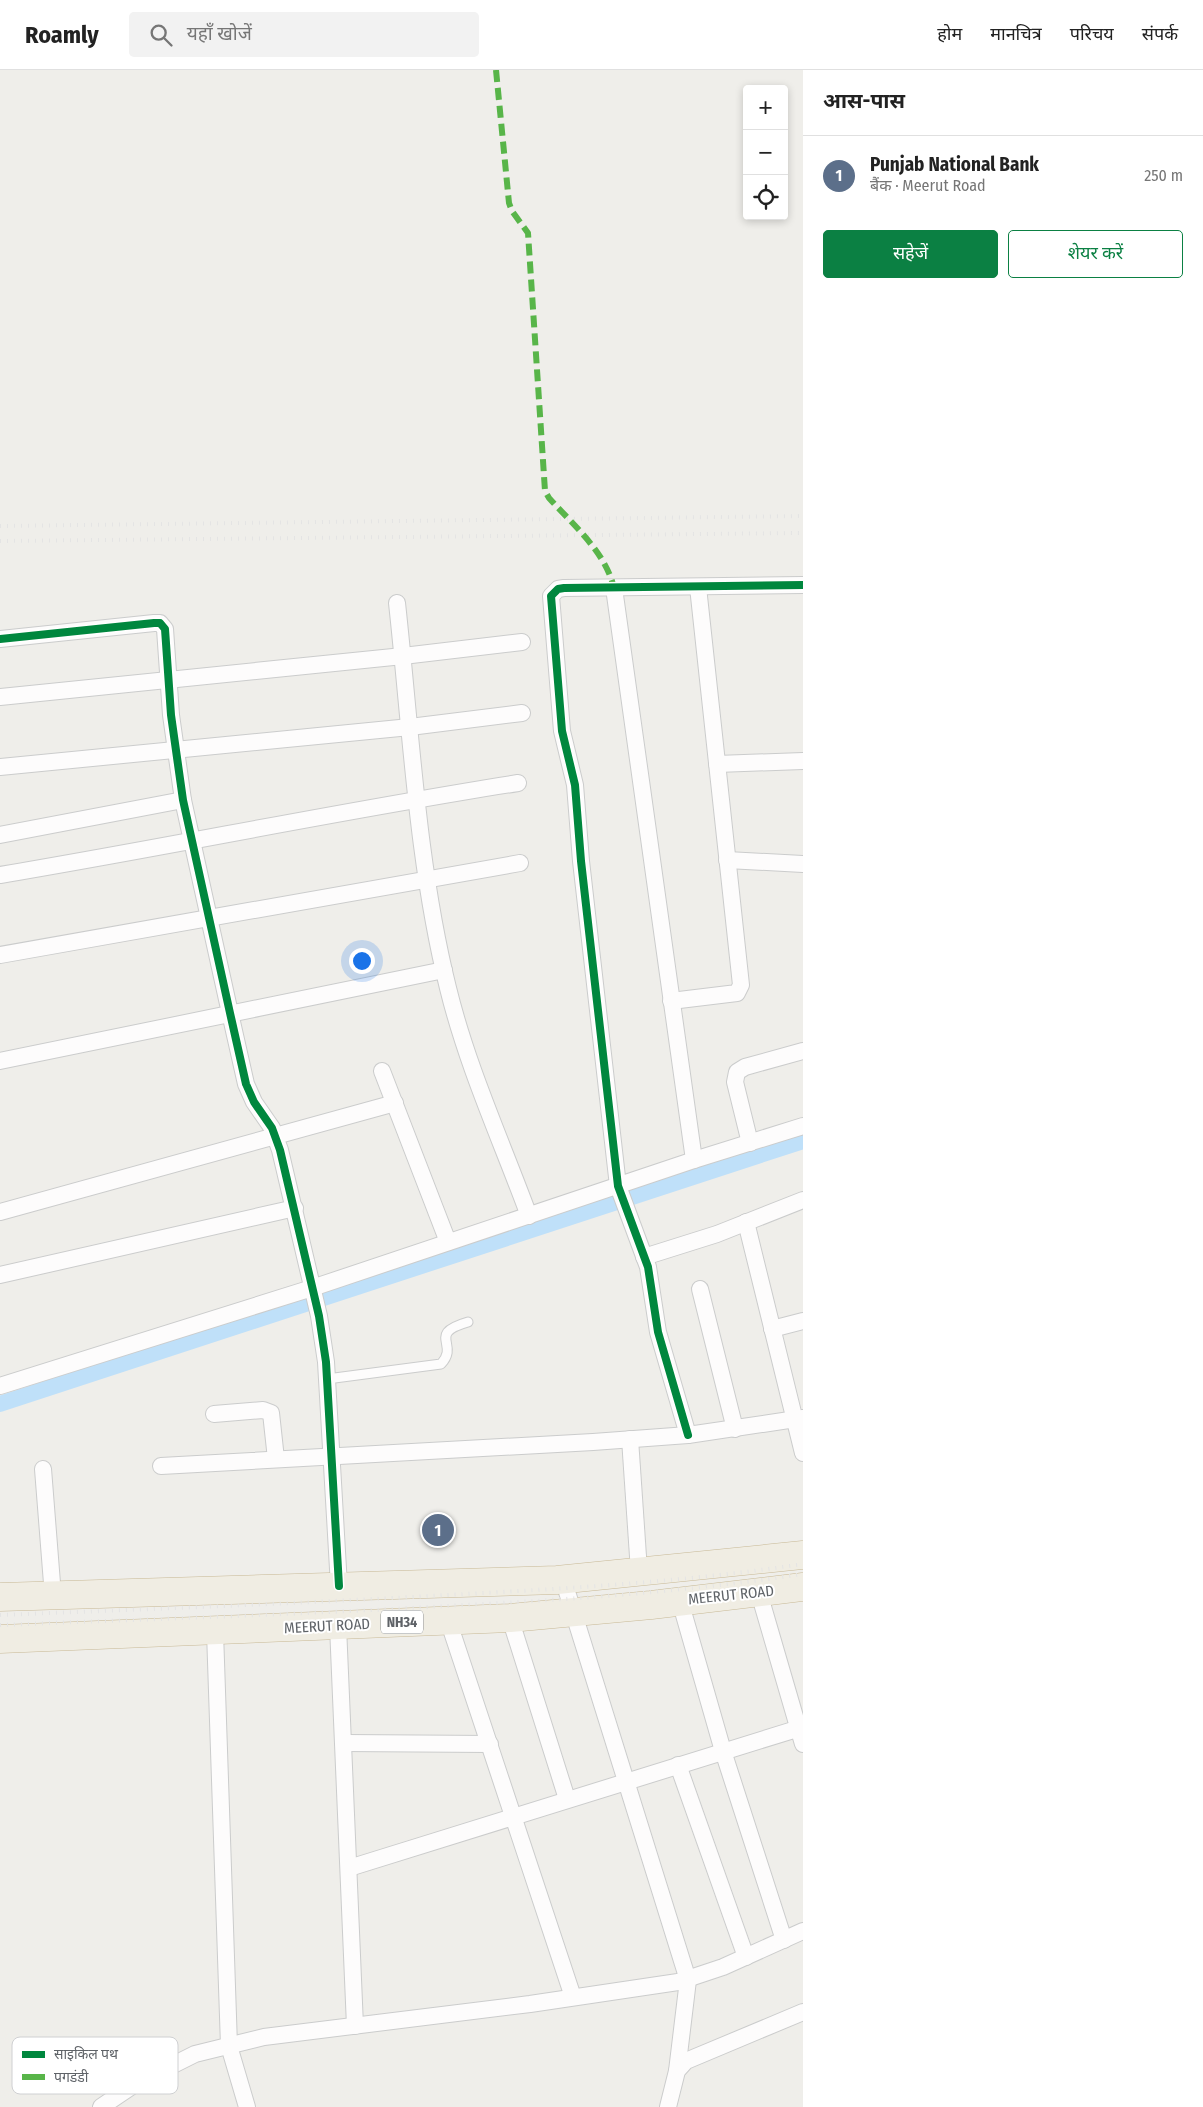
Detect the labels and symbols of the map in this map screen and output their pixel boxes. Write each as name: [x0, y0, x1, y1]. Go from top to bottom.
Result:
your location: [349, 948, 375, 974]
pin: 1: [422, 1511, 454, 1549]
street label: MEERUT ROAD: [687, 1582, 775, 1608]
road number: NH34: [381, 1610, 423, 1634]
street label: MEERUT ROAD: [284, 1615, 370, 1637]
legend: [12, 2037, 178, 2094]
text: साइकिल पथ: [54, 2046, 119, 2063]
text: पगडंडी: [54, 2069, 89, 2086]

